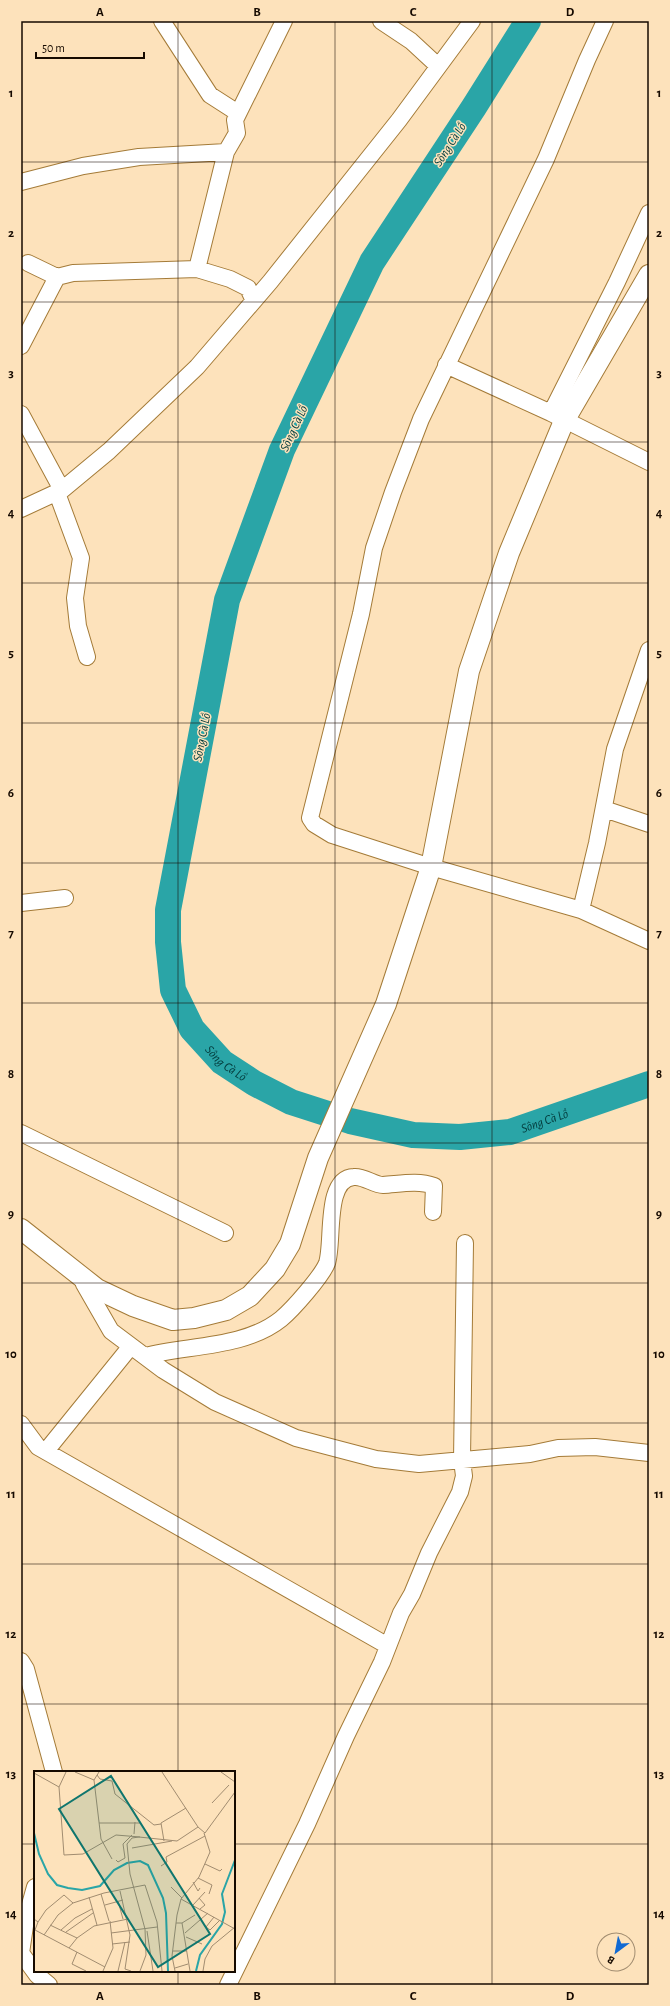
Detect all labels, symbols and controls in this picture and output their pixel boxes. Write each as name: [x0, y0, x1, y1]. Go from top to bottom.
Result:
text: A: [96, 6, 104, 19]
text: B: [253, 6, 261, 19]
text: C: [410, 6, 417, 19]
text: D: [566, 6, 575, 19]
scale bar: [36, 34, 144, 60]
text: 50 m: [42, 42, 65, 54]
text: 1: [9, 87, 13, 100]
text: 1: [657, 87, 661, 100]
water label: Sông Cà Lồ: [431, 120, 469, 169]
text: 2: [8, 227, 14, 240]
text: 2: [656, 227, 662, 240]
text: 3: [8, 367, 14, 380]
text: 3: [656, 367, 662, 380]
water label: Sông Cà Lồ: [278, 403, 311, 454]
text: 4: [8, 507, 15, 520]
text: 4: [656, 507, 663, 520]
text: 5: [8, 647, 14, 660]
text: 5: [656, 647, 662, 660]
water label: Sông Cà Lồ: [191, 711, 214, 763]
text: 6: [8, 787, 14, 800]
text: 6: [656, 787, 662, 800]
text: 7: [8, 927, 14, 940]
text: 7: [656, 927, 662, 940]
water label: Sông Cà Lồ: [202, 1043, 249, 1085]
text: 8: [8, 1068, 14, 1081]
text: 8: [656, 1068, 662, 1081]
water label: Sông Cà Lồ: [519, 1107, 571, 1136]
text: 9: [8, 1208, 14, 1221]
text: 9: [656, 1208, 662, 1221]
text: 10: [5, 1348, 17, 1361]
text: 10: [653, 1348, 665, 1361]
text: 11: [6, 1488, 16, 1501]
text: 11: [654, 1488, 664, 1501]
text: 12: [6, 1628, 16, 1641]
text: 12: [654, 1628, 664, 1641]
text: 13: [6, 1768, 17, 1781]
text: 13: [654, 1768, 665, 1781]
inset map: [34, 1771, 235, 1972]
text: 14: [5, 1908, 17, 1921]
text: 14: [653, 1908, 665, 1921]
north arrow: [596, 1932, 636, 1972]
text: B: [605, 1953, 617, 1966]
text: A: [96, 1990, 104, 2003]
text: B: [253, 1990, 261, 2003]
text: C: [410, 1990, 417, 2003]
text: D: [566, 1990, 575, 2003]

